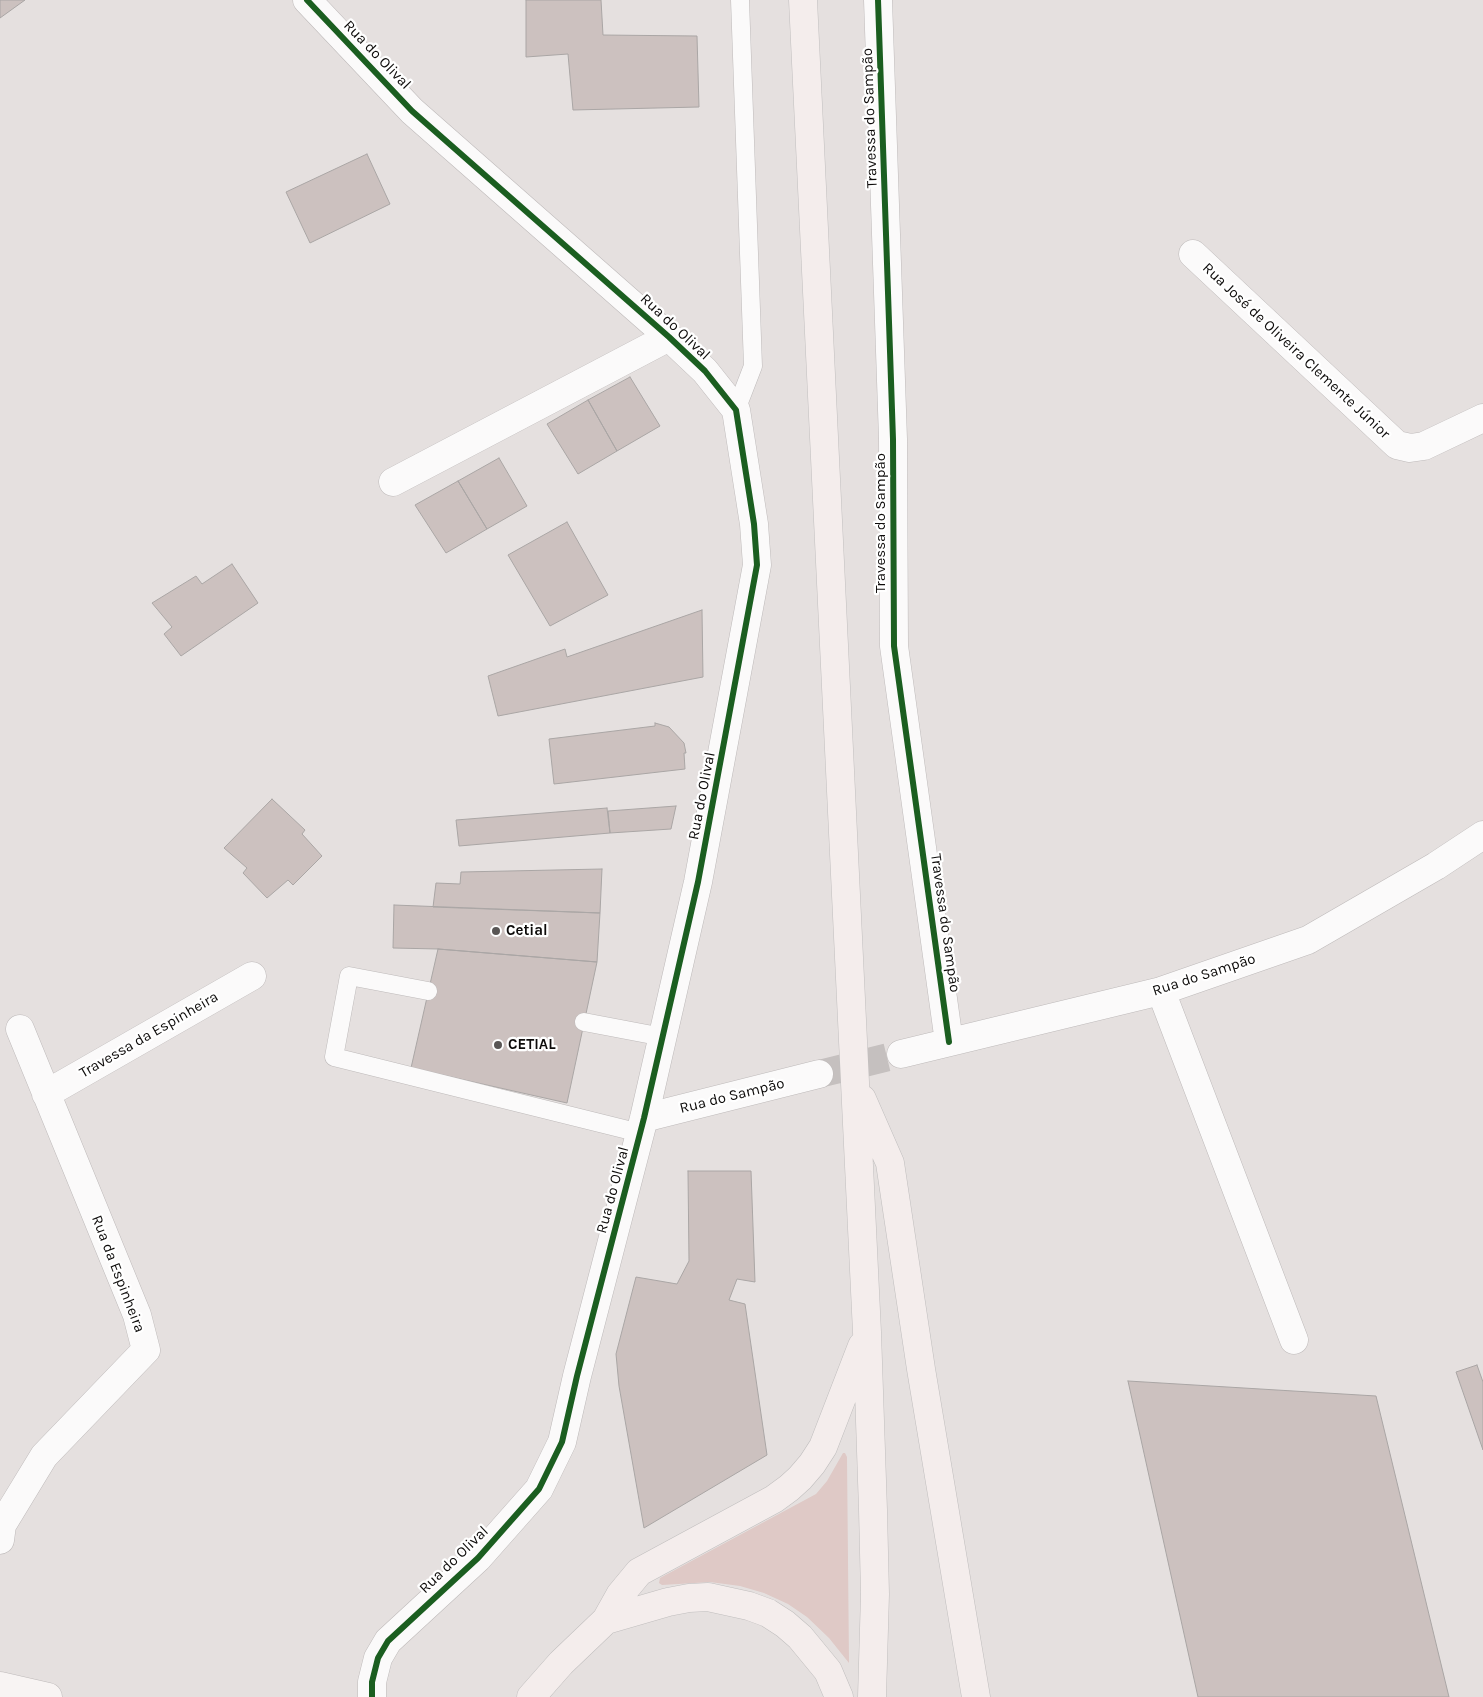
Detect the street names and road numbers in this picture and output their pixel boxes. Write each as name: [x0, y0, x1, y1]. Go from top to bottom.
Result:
street label: Rua do Olival: [340, 17, 414, 93]
street label: Travessa do Sampão: [859, 48, 881, 188]
street label: Rua José de Oliveira Clemente Júnior: [1198, 259, 1394, 443]
street label: Rua do Olival: [636, 290, 714, 364]
street label: Travessa do Sampão: [872, 453, 890, 593]
street label: Rua do Olival: [685, 751, 719, 841]
street label: Travessa do Sampão: [926, 852, 964, 994]
street label: Rua do Sampão: [1150, 950, 1258, 1000]
street label: Travessa da Espinheira: [76, 988, 222, 1082]
street label: Rua do Sampão: [678, 1074, 786, 1118]
street label: Rua do Olival: [593, 1145, 633, 1235]
street label: Rua da Espinheira: [87, 1213, 149, 1335]
street label: Rua do Olival: [416, 1523, 492, 1597]

